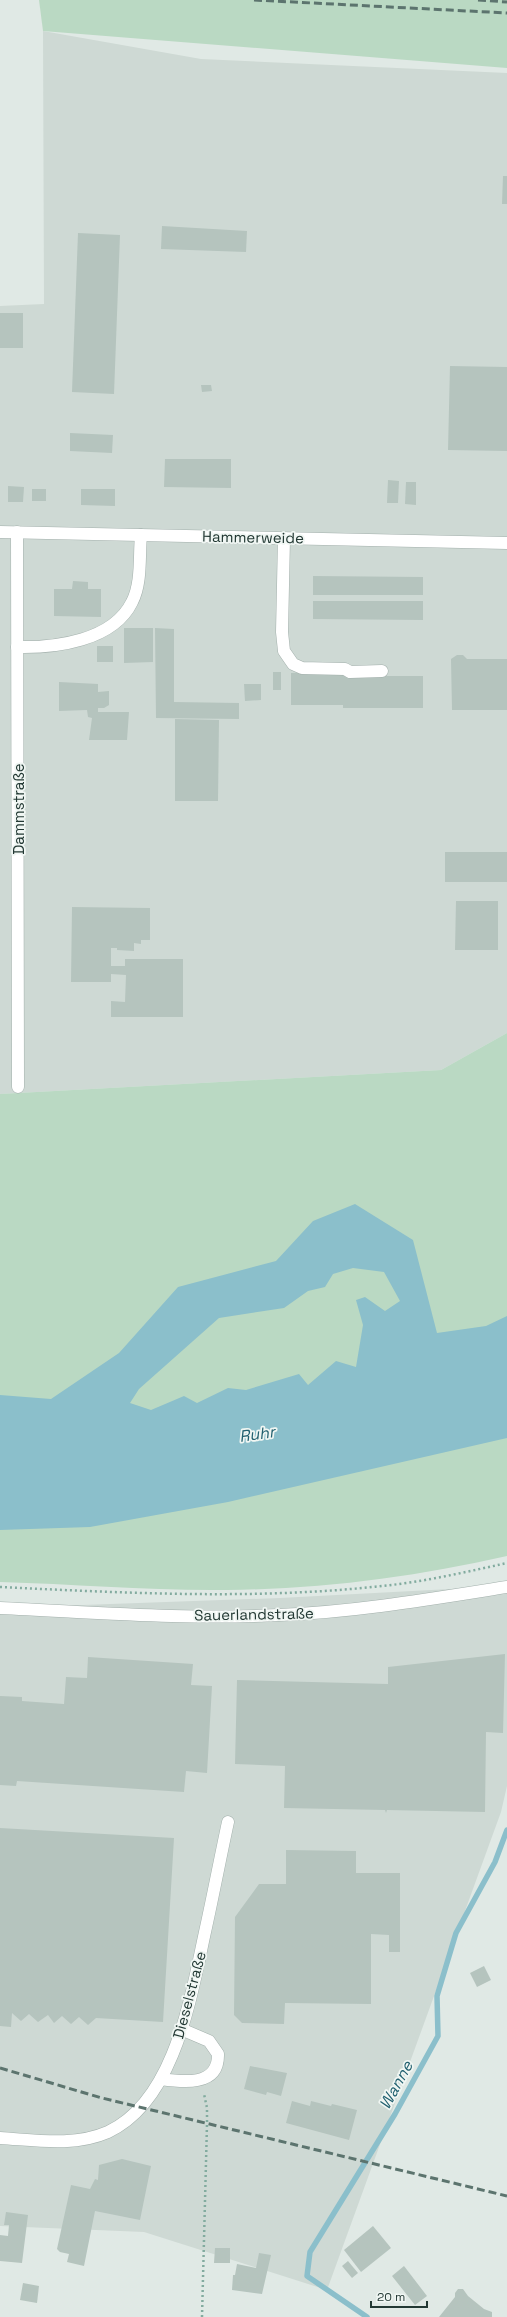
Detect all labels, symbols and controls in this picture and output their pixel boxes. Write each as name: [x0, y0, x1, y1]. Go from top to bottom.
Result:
street label: Hammerweide: [202, 527, 304, 547]
street label: Dammstraße: [9, 763, 28, 855]
water label: Ruhr: [238, 1421, 278, 1447]
street label: Sauerlandstraße: [194, 1603, 314, 1625]
street label: Dieselstraße: [168, 1949, 210, 2041]
water label: Wanne: [374, 2057, 418, 2113]
scale bar: [371, 2283, 427, 2309]
text: 20 m: [377, 2289, 405, 2305]

